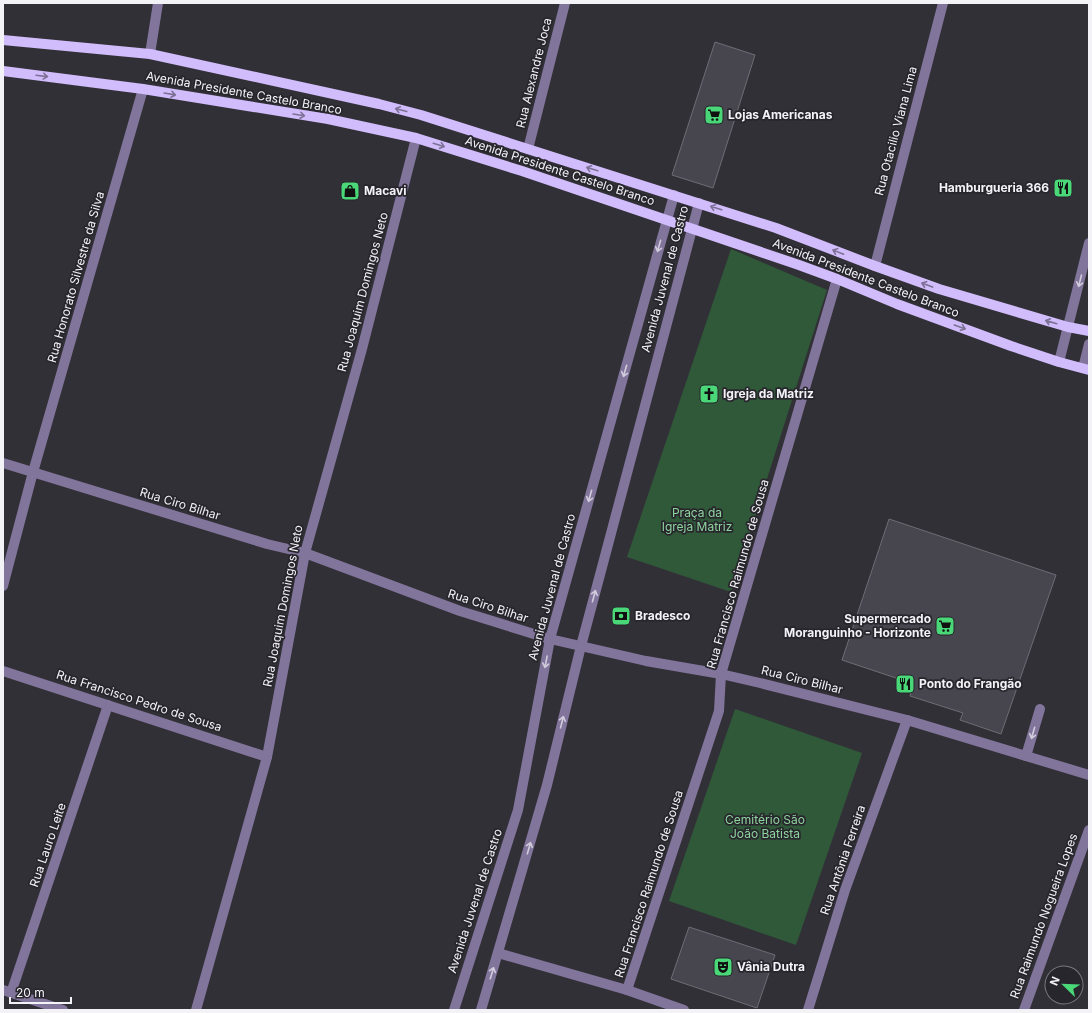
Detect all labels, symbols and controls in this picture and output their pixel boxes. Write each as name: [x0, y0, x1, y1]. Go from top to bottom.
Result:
street label: Rua Alexandre Joca: [513, 16, 554, 130]
street label: Rua Otacilio Viana Lima: [871, 65, 920, 197]
street label: Avenida Presidente Castelo Branco: [145, 68, 343, 117]
one-way arrow: [35, 72, 48, 80]
one-way arrow: [164, 90, 177, 98]
supermarket icon: Lojas Americanas: [703, 104, 725, 126]
one-way arrow: [395, 105, 408, 113]
place label: Lojas Americanas: [728, 107, 833, 122]
one-way arrow: [292, 111, 305, 119]
street label: Avenida Presidente Castelo Branco: [463, 133, 657, 208]
one-way arrow: [433, 142, 445, 150]
one-way arrow: [586, 165, 599, 172]
restaurant icon: Hamburgueria 366: [1052, 177, 1074, 199]
shop icon: Macavi: [339, 180, 361, 202]
place label: Hamburgueria 366: [939, 180, 1049, 195]
place label: Macavi: [364, 183, 407, 198]
street label: Rua Honorato Silvestre da Silva: [44, 190, 107, 364]
street label: Avenida Juvenal de Castro: [638, 204, 691, 354]
one-way arrow: [710, 204, 723, 211]
street label: Rua Joaquim Domingos Neto: [334, 210, 391, 373]
street label: Avenida Presidente Castelo Branco: [771, 235, 962, 320]
one-way arrow: [655, 239, 663, 252]
one-way arrow: [833, 248, 845, 256]
one-way arrow: [1075, 274, 1083, 287]
one-way arrow: [921, 280, 933, 288]
one-way arrow: [1045, 318, 1058, 325]
one-way arrow: [954, 324, 966, 332]
one-way arrow: [621, 364, 628, 377]
church icon: Igreja da Matriz: [698, 383, 720, 405]
place label: Igreja da Matriz: [723, 386, 814, 401]
street label: Rua Francisco Raimundo de Sousa: [703, 477, 772, 670]
street label: Rua Ciro Bilhar: [138, 484, 223, 523]
one-way arrow: [586, 489, 593, 502]
park label: Praça da Igreja Matriz: [662, 505, 732, 534]
street label: Avenida Juvenal de Castro: [525, 512, 578, 662]
street label: Rua Joaquim Domingos Neto: [259, 524, 306, 688]
street label: Rua Ciro Bilhar: [446, 585, 531, 626]
one-way arrow: [591, 590, 598, 603]
bank icon: Bradesco: [610, 605, 632, 627]
place label: Bradesco: [635, 608, 690, 623]
place label: Supermercado Moranguinho - Horizonte: [784, 611, 931, 640]
supermarket icon: Supermercado Moranguinho - Horizonte: [934, 615, 956, 637]
one-way arrow: [541, 655, 549, 668]
street label: Rua Ciro Bilhar: [760, 662, 845, 697]
street label: Rua Francisco Pedro de Sousa: [54, 667, 224, 734]
restaurant icon: Ponto do Frangão: [894, 673, 916, 695]
place label: Ponto do Frangão: [919, 676, 1022, 691]
one-way arrow: [559, 716, 567, 729]
one-way arrow: [1029, 726, 1036, 739]
street label: Rua Francisco Raimundo de Sousa: [611, 788, 686, 979]
street label: Rua Lauro Leite: [26, 801, 69, 889]
street label: Rua Antônia Ferreira: [817, 803, 868, 917]
park label: Cemitério São João Batista: [725, 812, 805, 841]
street label: Avenida Juvenal de Castro: [444, 827, 505, 975]
street label: Rua Raimundo Nogueira Lopes: [1007, 831, 1081, 1001]
one-way arrow: [526, 842, 533, 855]
theatre icon: Vânia Dutra: [712, 956, 734, 978]
place label: Vânia Dutra: [737, 959, 805, 974]
north arrow: [1044, 965, 1084, 1005]
one-way arrow: [489, 966, 496, 979]
scale bar: [10, 979, 71, 1005]
text: 20 m: [16, 985, 45, 1000]

